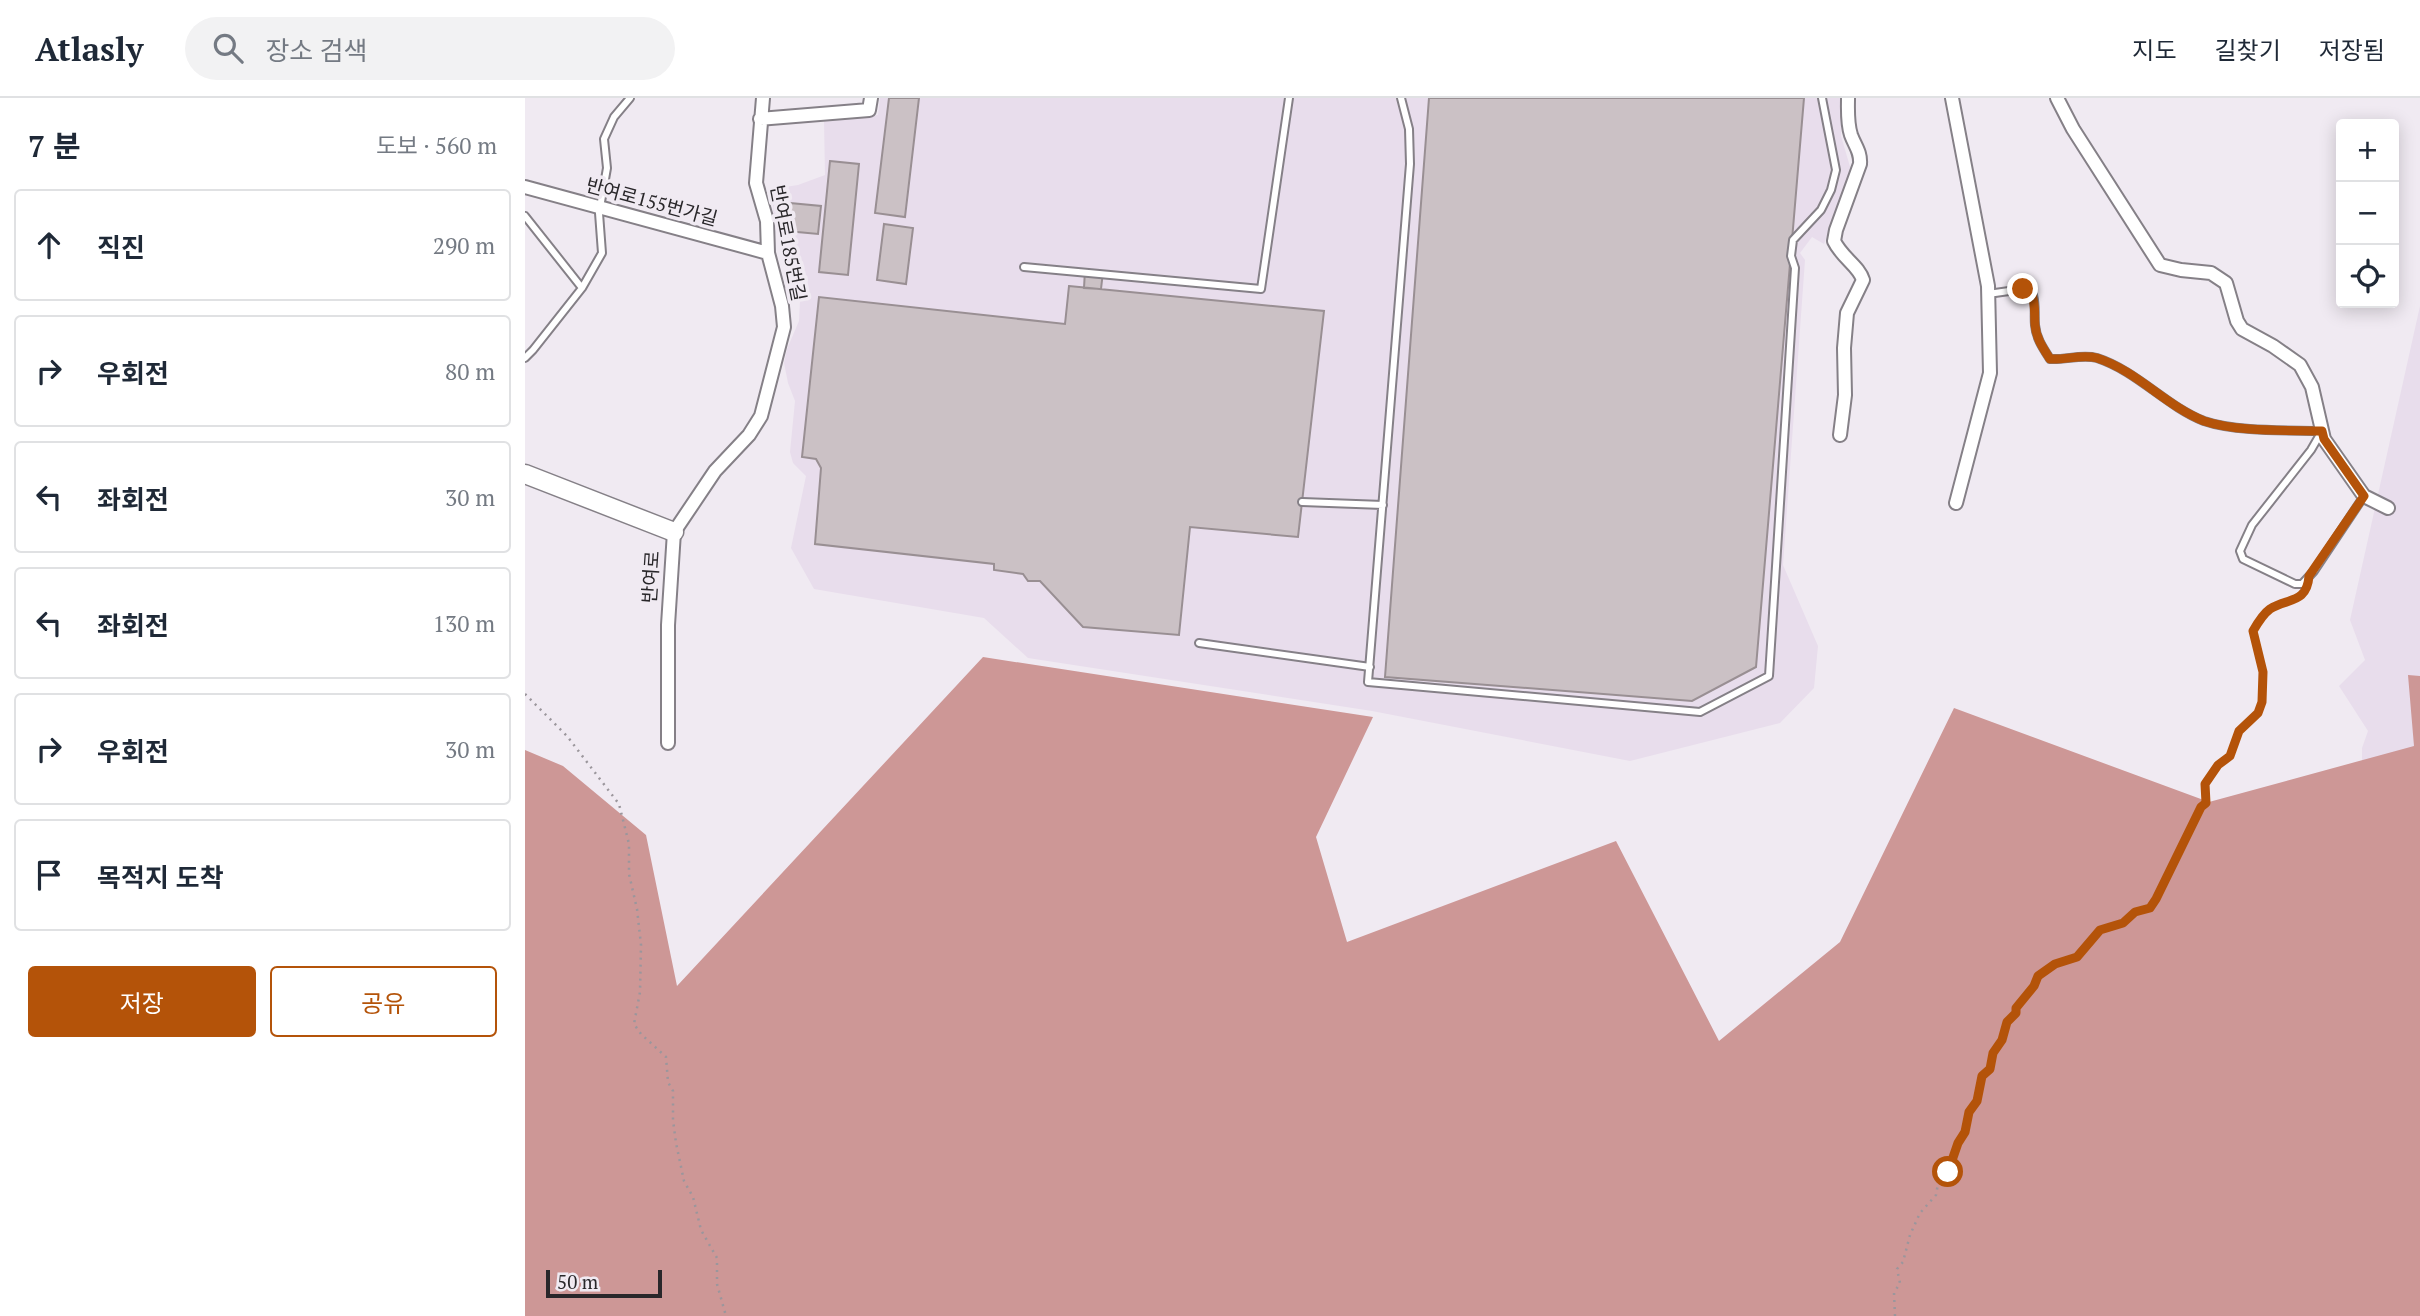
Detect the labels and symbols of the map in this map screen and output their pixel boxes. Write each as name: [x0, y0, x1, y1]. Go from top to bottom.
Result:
street label: 반여로155번가길: [583, 171, 721, 231]
street label: 반여로185번길: [765, 183, 813, 303]
route end: [2007, 273, 2038, 304]
street label: 반여로: [636, 550, 664, 604]
route start: [1932, 1156, 1963, 1187]
scale bar: [546, 1267, 661, 1299]

